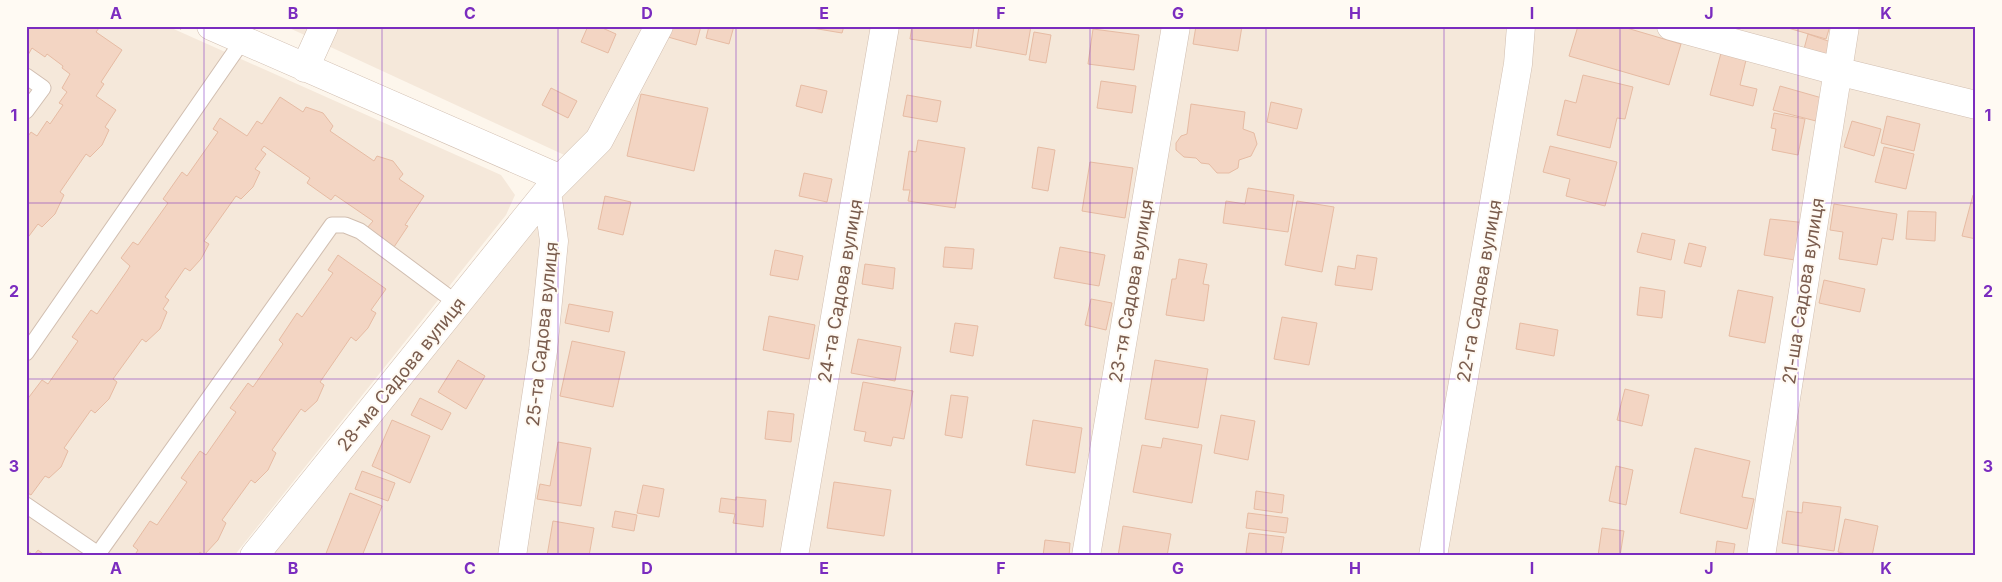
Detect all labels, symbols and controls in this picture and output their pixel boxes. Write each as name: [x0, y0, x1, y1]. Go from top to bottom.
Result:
text: A: [110, 3, 122, 23]
text: B: [288, 3, 298, 23]
text: C: [464, 3, 476, 23]
text: D: [641, 3, 653, 23]
text: E: [819, 3, 829, 23]
text: F: [996, 3, 1006, 23]
text: G: [1172, 3, 1184, 23]
text: H: [1349, 3, 1361, 23]
text: I: [1530, 3, 1534, 23]
text: J: [1704, 3, 1714, 23]
text: K: [1880, 3, 1892, 23]
text: 1: [11, 105, 17, 125]
text: 1: [1985, 105, 1991, 125]
street label: 21-ша Садова вулиця: [1778, 196, 1828, 386]
street label: 24-та Садова вулиця: [814, 198, 866, 384]
street label: 23-тя Садова вулиця: [1105, 198, 1157, 384]
street label: 22-га Садова вулиця: [1453, 198, 1505, 384]
street label: 25-та Садова вулиця: [522, 241, 562, 427]
text: 2: [9, 281, 19, 301]
text: 2: [1983, 281, 1993, 301]
street label: 28-ма Садова вулиця: [333, 293, 469, 455]
text: 3: [9, 456, 19, 476]
text: 3: [1983, 456, 1993, 476]
text: A: [110, 558, 122, 578]
text: B: [288, 558, 298, 578]
text: C: [464, 558, 476, 578]
text: D: [641, 558, 653, 578]
text: E: [819, 558, 829, 578]
text: F: [996, 558, 1006, 578]
text: G: [1172, 558, 1184, 578]
text: H: [1349, 558, 1361, 578]
text: I: [1530, 558, 1534, 578]
text: J: [1704, 558, 1714, 578]
text: K: [1880, 558, 1892, 578]

